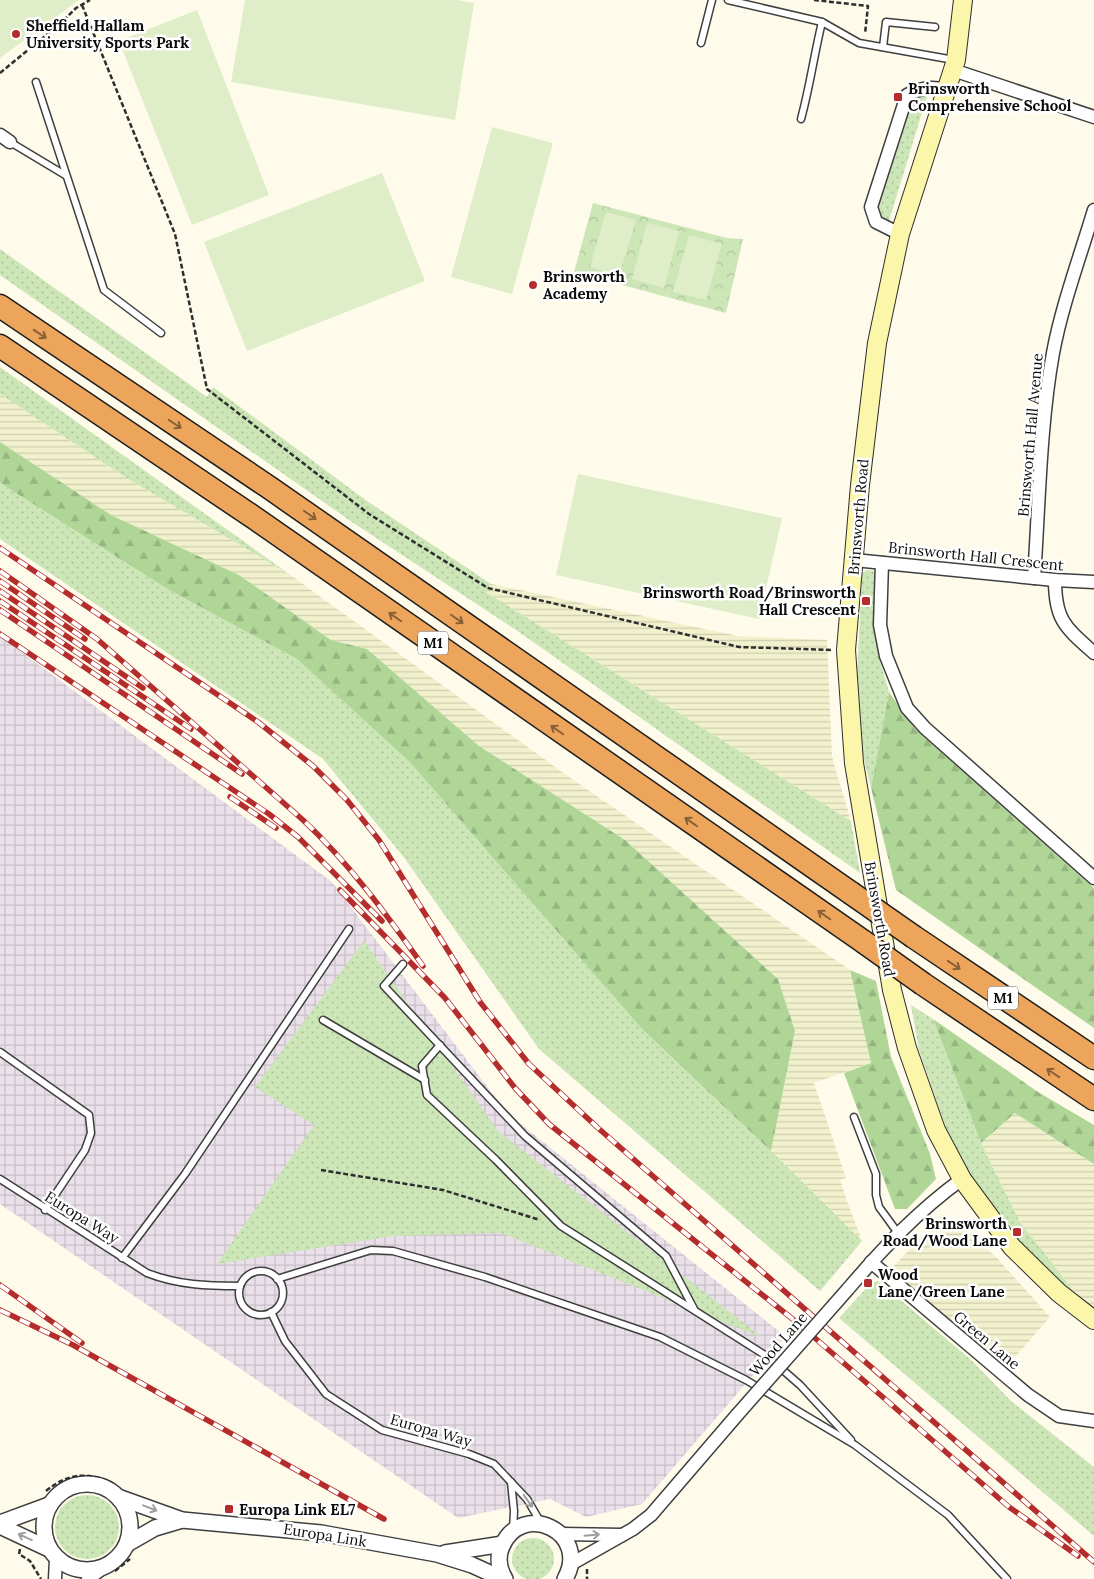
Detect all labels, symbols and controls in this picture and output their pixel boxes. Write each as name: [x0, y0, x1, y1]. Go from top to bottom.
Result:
place label: Sheffield Hallam University Sports Park: [26, 16, 189, 52]
marker: Sheffield Hallam University Sports Park: [10, 28, 22, 40]
place label: Brinsworth Comprehensive School: [908, 79, 1072, 115]
marker: Brinsworth Comprehensive School: [892, 91, 904, 103]
place label: Brinsworth Academy: [543, 267, 626, 303]
marker: Brinsworth Academy: [527, 279, 539, 291]
one-way arrow: [33, 329, 47, 339]
street label: Brinsworth Hall Avenue: [1013, 352, 1047, 518]
one-way arrow: [168, 419, 182, 429]
street label: Brinsworth Road: [843, 458, 873, 576]
one-way arrow: [303, 510, 317, 520]
street label: Brinsworth Hall Crescent: [887, 537, 1065, 575]
place label: Brinsworth Road/Brinsworth Hall Crescent: [643, 583, 857, 619]
marker: Brinsworth Road/Brinsworth Hall Crescent: [860, 595, 872, 607]
one-way arrow: [388, 612, 402, 622]
one-way arrow: [450, 614, 464, 624]
road number: M1: [418, 632, 448, 654]
one-way arrow: [550, 725, 564, 735]
one-way arrow: [684, 817, 698, 827]
street label: Brinsworth Road: [861, 860, 899, 978]
one-way arrow: [818, 910, 832, 920]
one-way arrow: [947, 960, 961, 970]
road number: M1: [988, 986, 1018, 1010]
one-way arrow: [1046, 1068, 1060, 1078]
street label: Europa Way: [41, 1187, 123, 1247]
place label: Brinsworth Road/Wood Lane: [883, 1214, 1008, 1251]
marker: Brinsworth Road/Wood Lane: [1011, 1226, 1023, 1238]
place label: Wood Lane/Green Lane: [878, 1265, 1005, 1302]
marker: Wood Lane/Green Lane: [862, 1277, 874, 1289]
street label: Green Lane: [950, 1307, 1024, 1373]
street label: Wood Lane: [745, 1308, 811, 1380]
street label: Europa Way: [388, 1409, 474, 1451]
one-way arrow: [523, 1494, 533, 1508]
place label: Europa Link EL7: [239, 1500, 355, 1519]
marker: Europa Link EL7: [223, 1503, 235, 1515]
one-way arrow: [142, 1504, 157, 1513]
street label: Europa Link: [282, 1519, 368, 1551]
one-way arrow: [583, 1530, 599, 1540]
one-way arrow: [18, 1531, 33, 1541]

